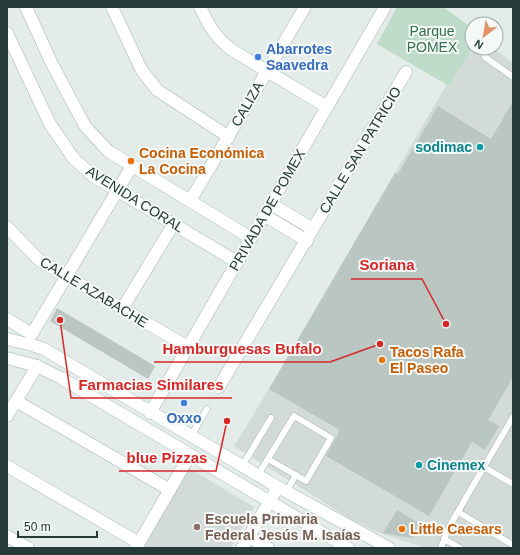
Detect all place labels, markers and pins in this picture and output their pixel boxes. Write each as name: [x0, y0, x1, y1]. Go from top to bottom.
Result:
place label: Abarrotes Saavedra: [266, 41, 332, 73]
marker: Abarrotes Saavedra: [253, 52, 263, 62]
place label: sodimac: [415, 139, 472, 155]
marker: sodimac: [475, 142, 485, 152]
place label: Cocina Económica La Cocina: [139, 145, 264, 177]
marker: Cocina Económica La Cocina: [126, 156, 136, 166]
callout: Soriana: [351, 252, 422, 279]
callout: Hamburguesas Bufalo: [154, 335, 330, 362]
place label: Tacos Rafa El Paseo: [390, 344, 464, 376]
marker: Tacos Rafa El Paseo: [377, 355, 387, 365]
callout: Farmacias Similares: [71, 371, 232, 398]
marker: Oxxo: [179, 398, 189, 408]
place label: Oxxo: [166, 410, 202, 426]
callout: blue Pizzas: [119, 444, 216, 471]
place label: Cinemex: [427, 457, 486, 473]
marker: Cinemex: [414, 460, 424, 470]
place label: Escuela Primaria Federal Jesús M. Isaías: [205, 511, 361, 543]
place label: Little Caesars: [410, 521, 502, 537]
marker: Escuela Primaria Federal Jesús M. Isaías: [192, 522, 202, 532]
marker: Little Caesars: [397, 524, 407, 534]

